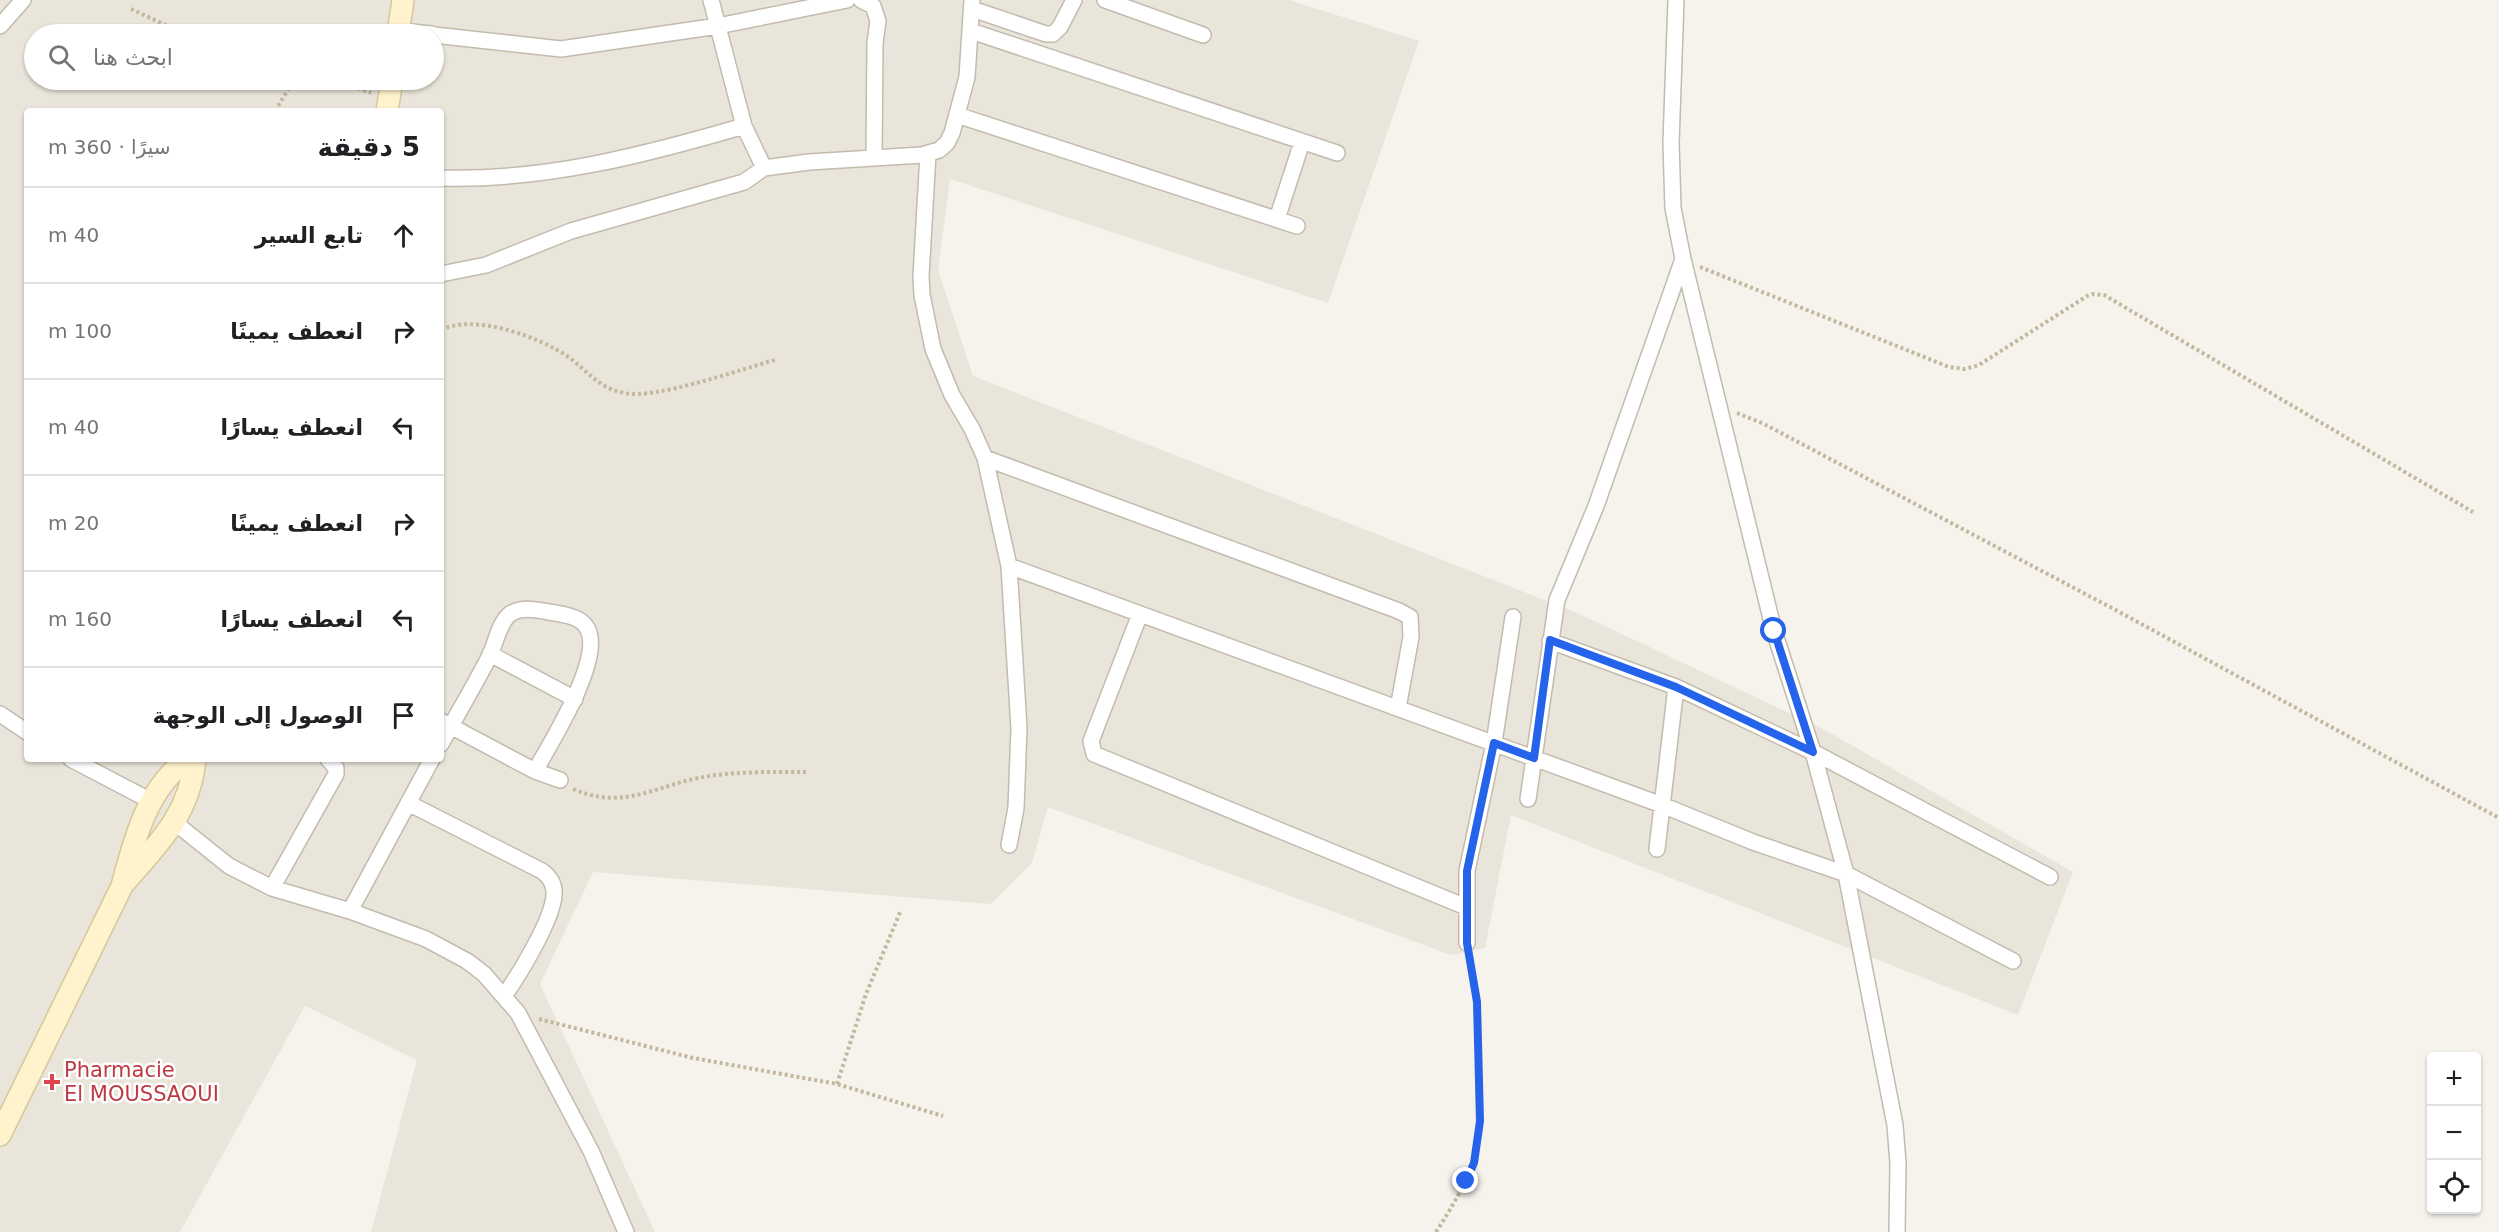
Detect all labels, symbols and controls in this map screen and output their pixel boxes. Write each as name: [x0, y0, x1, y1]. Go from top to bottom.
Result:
search box: [24, 24, 444, 90]
icon: search: [45, 41, 78, 74]
text: ابحث هنا: [93, 45, 173, 70]
text: 5 دقيقة: [317, 132, 420, 162]
text: سيرًا · 360 m: [48, 135, 171, 159]
icon: ahead: [387, 219, 420, 252]
text: 40 m: [48, 223, 99, 247]
text: تابع السير: [255, 223, 363, 248]
icon: right: [387, 315, 420, 348]
text: 100 m: [48, 319, 112, 343]
text: انعطف يمينًا: [230, 319, 363, 344]
icon: left: [387, 411, 420, 444]
text: 40 m: [48, 415, 99, 439]
text: انعطف يسارًا: [220, 415, 363, 440]
icon: right: [387, 507, 420, 540]
text: 20 m: [48, 511, 99, 535]
text: انعطف يمينًا: [230, 511, 363, 536]
icon: left: [387, 603, 420, 636]
text: 160 m: [48, 607, 112, 631]
text: انعطف يسارًا: [220, 607, 363, 632]
route start: [1760, 617, 1786, 643]
icon: arrive: [387, 699, 420, 732]
text: الوصول إلى الوجهة: [153, 703, 363, 728]
map controls: [2427, 1052, 2481, 1214]
button: +: [2427, 1052, 2481, 1106]
place label: Pharmacie El MOUSSAOUI: [64, 1058, 219, 1106]
marker: Pharmacie El MOUSSAOUI: [45, 1075, 59, 1089]
button: −: [2427, 1106, 2481, 1160]
button: locate: [2427, 1160, 2481, 1214]
route end: [1452, 1167, 1478, 1193]

